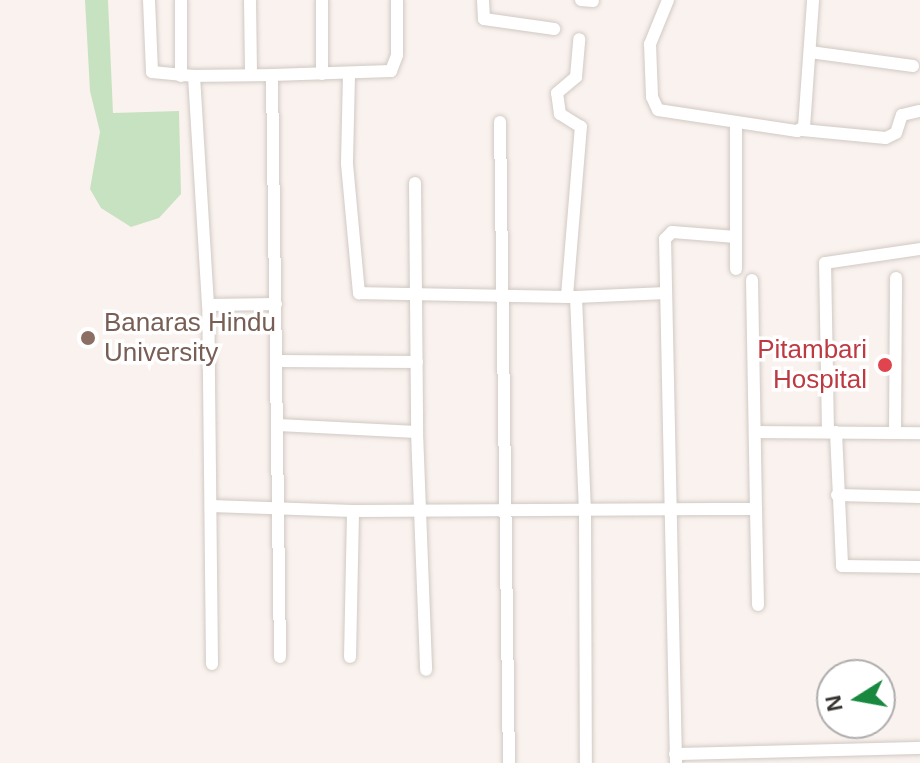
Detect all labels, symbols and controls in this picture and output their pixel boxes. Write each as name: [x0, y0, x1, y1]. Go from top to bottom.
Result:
place label: Banaras Hindu University: [104, 307, 276, 368]
marker: Banaras Hindu University: [79, 329, 97, 347]
place label: Pitambari Hospital: [757, 334, 867, 396]
marker: Pitambari Hospital: [874, 354, 896, 376]
north arrow: [816, 659, 896, 739]
text: N: [820, 693, 848, 713]

